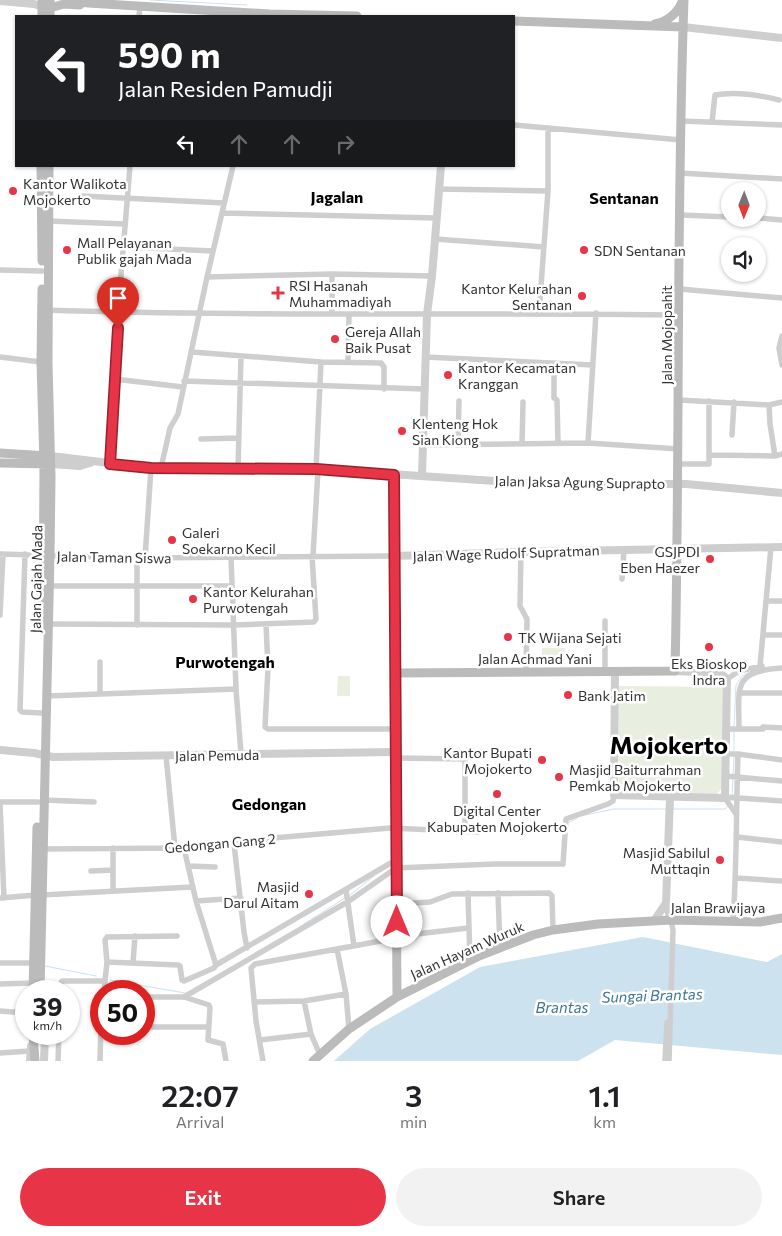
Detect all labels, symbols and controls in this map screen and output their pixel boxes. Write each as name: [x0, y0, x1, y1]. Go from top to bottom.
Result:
text: 590 m: [118, 32, 220, 75]
icon: left: [35, 35, 100, 100]
text: Jalan Residen Pamudji: [118, 75, 333, 102]
icon: left: [172, 130, 200, 158]
icon: ahead: [225, 130, 253, 158]
icon: ahead: [278, 130, 306, 158]
icon: right: [331, 130, 359, 158]
place label: Kantor Walikota Mojokerto: [23, 175, 127, 208]
north arrow: [721, 182, 766, 228]
map controls: [721, 182, 766, 282]
marker: Kantor Walikota Mojokerto: [7, 185, 19, 197]
district label: Jagalan: [311, 187, 363, 206]
district label: Sentanan: [589, 188, 659, 207]
place label: Mall Pelayanan Publik gajah Mada: [77, 234, 192, 267]
button: sound: [721, 237, 766, 282]
place label: SDN Sentanan: [594, 242, 686, 259]
marker: Mall Pelayanan Publik gajah Mada: [61, 244, 73, 256]
marker: SDN Sentanan: [578, 244, 590, 256]
pin: [97, 277, 139, 328]
place label: RSI Hasanah Muhammadiyah: [289, 277, 391, 310]
place label: Kantor Kelurahan Sentanan: [461, 280, 572, 313]
icon: arrive: [104, 284, 132, 312]
street label: Jalan Mojopahit: [658, 285, 675, 385]
marker: RSI Hasanah Muhammadiyah: [271, 286, 285, 300]
marker: Kantor Kelurahan Sentanan: [576, 290, 588, 302]
place label: Gereja Allah Baik Pusat: [345, 323, 421, 356]
marker: Gereja Allah Baik Pusat: [329, 333, 341, 345]
place label: Kantor Kecamatan Kranggan: [458, 359, 576, 392]
marker: Kantor Kecamatan Kranggan: [442, 369, 454, 381]
place label: Klenteng Hok Sian Kiong: [412, 415, 499, 448]
marker: Klenteng Hok Sian Kiong: [396, 425, 408, 437]
street label: Jalan Jaksa Agung Suprapto: [495, 472, 665, 492]
place label: Galeri Soekarno Kecil: [182, 524, 276, 557]
street label: Jalan Gajah Mada: [27, 525, 45, 633]
marker: Galeri Soekarno Kecil: [166, 534, 178, 546]
street label: Jalan Wage Rudolf Supratman: [412, 541, 600, 565]
place label: GSJPDI Eben Haezer: [620, 543, 700, 576]
street label: Jalan Taman Siswa: [56, 548, 172, 566]
marker: GSJPDI Eben Haezer: [704, 553, 716, 565]
place label: Kantor Kelurahan Purwotengah: [203, 583, 314, 616]
marker: Kantor Kelurahan Purwotengah: [187, 593, 199, 605]
place label: TK Wijana Sejati: [518, 629, 622, 646]
marker: TK Wijana Sejati: [502, 631, 514, 643]
marker: Eks Bioskop Indra: [703, 641, 715, 653]
street label: Jalan Achmad Yani: [478, 650, 592, 667]
district label: Purwotengah: [175, 652, 275, 671]
place label: Eks Bioskop Indra: [671, 655, 747, 688]
place label: Bank Jatim: [578, 687, 646, 704]
marker: Bank Jatim: [562, 689, 574, 701]
district label: Mojokerto: [610, 730, 728, 759]
place label: Kantor Bupati Mojokerto: [443, 744, 532, 777]
street label: Jalan Pemuda: [175, 746, 259, 764]
marker: Kantor Bupati Mojokerto: [536, 754, 548, 766]
place label: Masjid Baiturrahman Pemkab Mojokerto: [569, 761, 701, 794]
marker: Masjid Baiturrahman Pemkab Mojokerto: [553, 771, 565, 783]
marker: Digital Center Kabupaten Mojokerto: [491, 788, 503, 800]
district label: Gedongan: [232, 794, 306, 813]
place label: Digital Center Kabupaten Mojokerto: [427, 802, 567, 835]
street label: Gedongan Gang 2: [164, 830, 276, 856]
place label: Masjid Sabilul Muttaqin: [623, 844, 710, 877]
marker: Masjid Sabilul Muttaqin: [714, 854, 726, 866]
place label: Masjid Darul Aitam: [223, 878, 299, 911]
marker: Masjid Darul Aitam: [303, 888, 315, 900]
position arrow: [370, 895, 422, 947]
street label: Jalan Brawijaya: [671, 899, 765, 916]
street label: Jalan Hayam Wuruk: [408, 917, 527, 983]
speed limit sign: 50: [90, 980, 155, 1045]
water label: Sungai Brantas: [601, 984, 703, 1006]
text: 39: [33, 991, 63, 1021]
water label: Brantas: [536, 998, 589, 1016]
text: km/h: [33, 1018, 62, 1032]
text: 22:07: [161, 1076, 239, 1113]
text: 3: [405, 1076, 422, 1113]
text: 1.1: [589, 1076, 621, 1113]
text: Arrival: [176, 1112, 224, 1131]
text: min: [400, 1112, 427, 1131]
text: km: [593, 1112, 616, 1131]
button: Exit: [20, 1168, 386, 1226]
button: Share: [396, 1168, 762, 1226]

